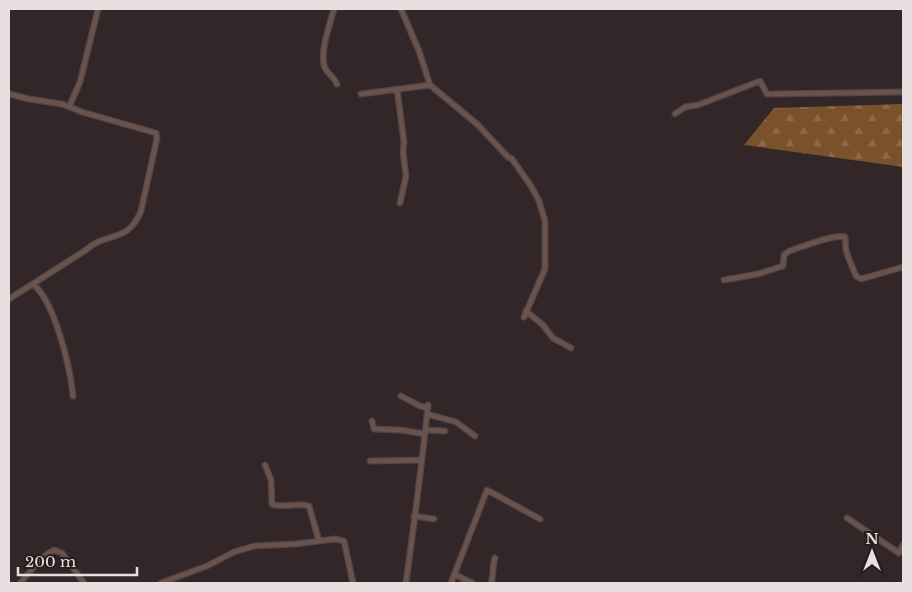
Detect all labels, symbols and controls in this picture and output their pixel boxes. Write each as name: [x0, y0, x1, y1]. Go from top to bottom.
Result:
north arrow: [847, 527, 897, 577]
text: N: [865, 530, 879, 548]
scale bar: [18, 544, 136, 576]
text: 200 m: [25, 552, 76, 571]

